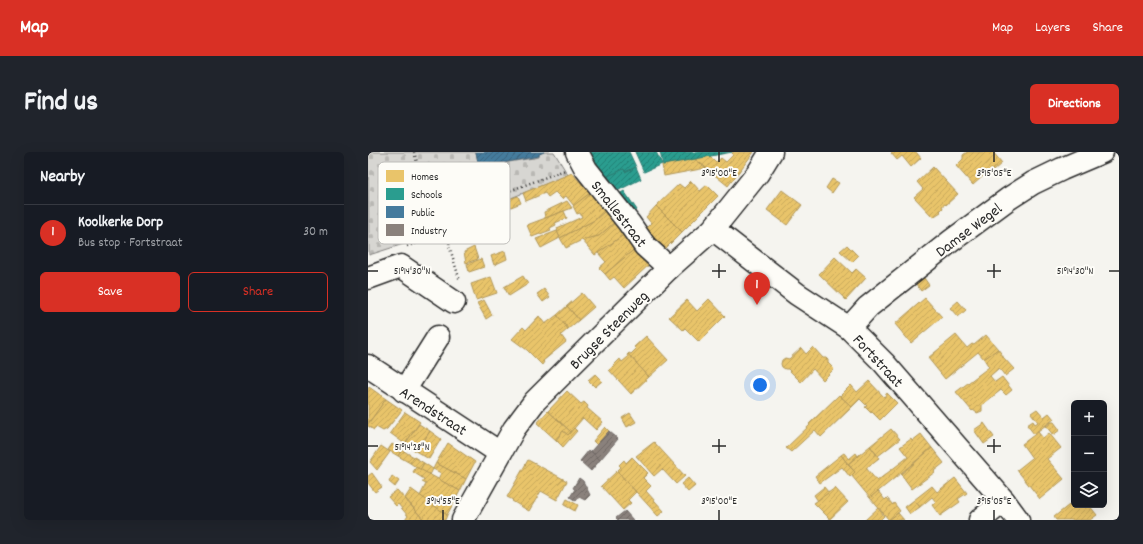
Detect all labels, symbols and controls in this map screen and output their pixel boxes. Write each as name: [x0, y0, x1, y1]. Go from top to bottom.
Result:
text: Map: [20, 15, 49, 42]
text: Map: [992, 18, 1013, 38]
text: Layers: [1035, 18, 1070, 38]
text: Share: [1092, 18, 1123, 38]
text: Find us: [24, 84, 98, 124]
button: Directions: [1030, 84, 1119, 124]
legend: [378, 162, 510, 244]
text: Nearby: [40, 166, 84, 190]
text: 3°15'00"E: [701, 167, 737, 181]
text: 3°15'05"E: [977, 167, 1012, 181]
text: Homes: [411, 170, 439, 186]
street label: Smallestraat: [584, 176, 652, 253]
text: Schools: [411, 188, 443, 204]
street label: Damse Wegel: [931, 198, 1008, 264]
text: Public: [411, 206, 435, 222]
text: Koolkerke Dorp: [78, 212, 163, 234]
text: 1: [52, 223, 54, 242]
text: 30 m: [303, 223, 328, 242]
text: Industry: [411, 224, 447, 240]
text: Bus stop · Fortstraat: [78, 234, 182, 253]
text: 51°14'30"N: [394, 265, 430, 279]
text: 51°14'30"N: [1057, 265, 1093, 279]
button: Save: [40, 272, 180, 312]
button: Share: [188, 272, 328, 312]
pin: 1: [744, 272, 770, 305]
street label: Brugse Steenweg: [565, 286, 655, 376]
street label: Fortstraat: [846, 330, 908, 394]
your location: [750, 375, 770, 395]
street label: Arendstraat: [394, 382, 471, 443]
map controls: [1071, 400, 1107, 508]
button: +: [1071, 400, 1107, 436]
button: −: [1071, 436, 1107, 472]
text: 51°14'28"N: [394, 441, 430, 455]
button: layers: [1071, 472, 1107, 508]
text: 3°14'55"E: [426, 495, 460, 509]
text: 3°15'00"E: [701, 495, 737, 509]
text: 3°15'05"E: [977, 495, 1012, 509]

